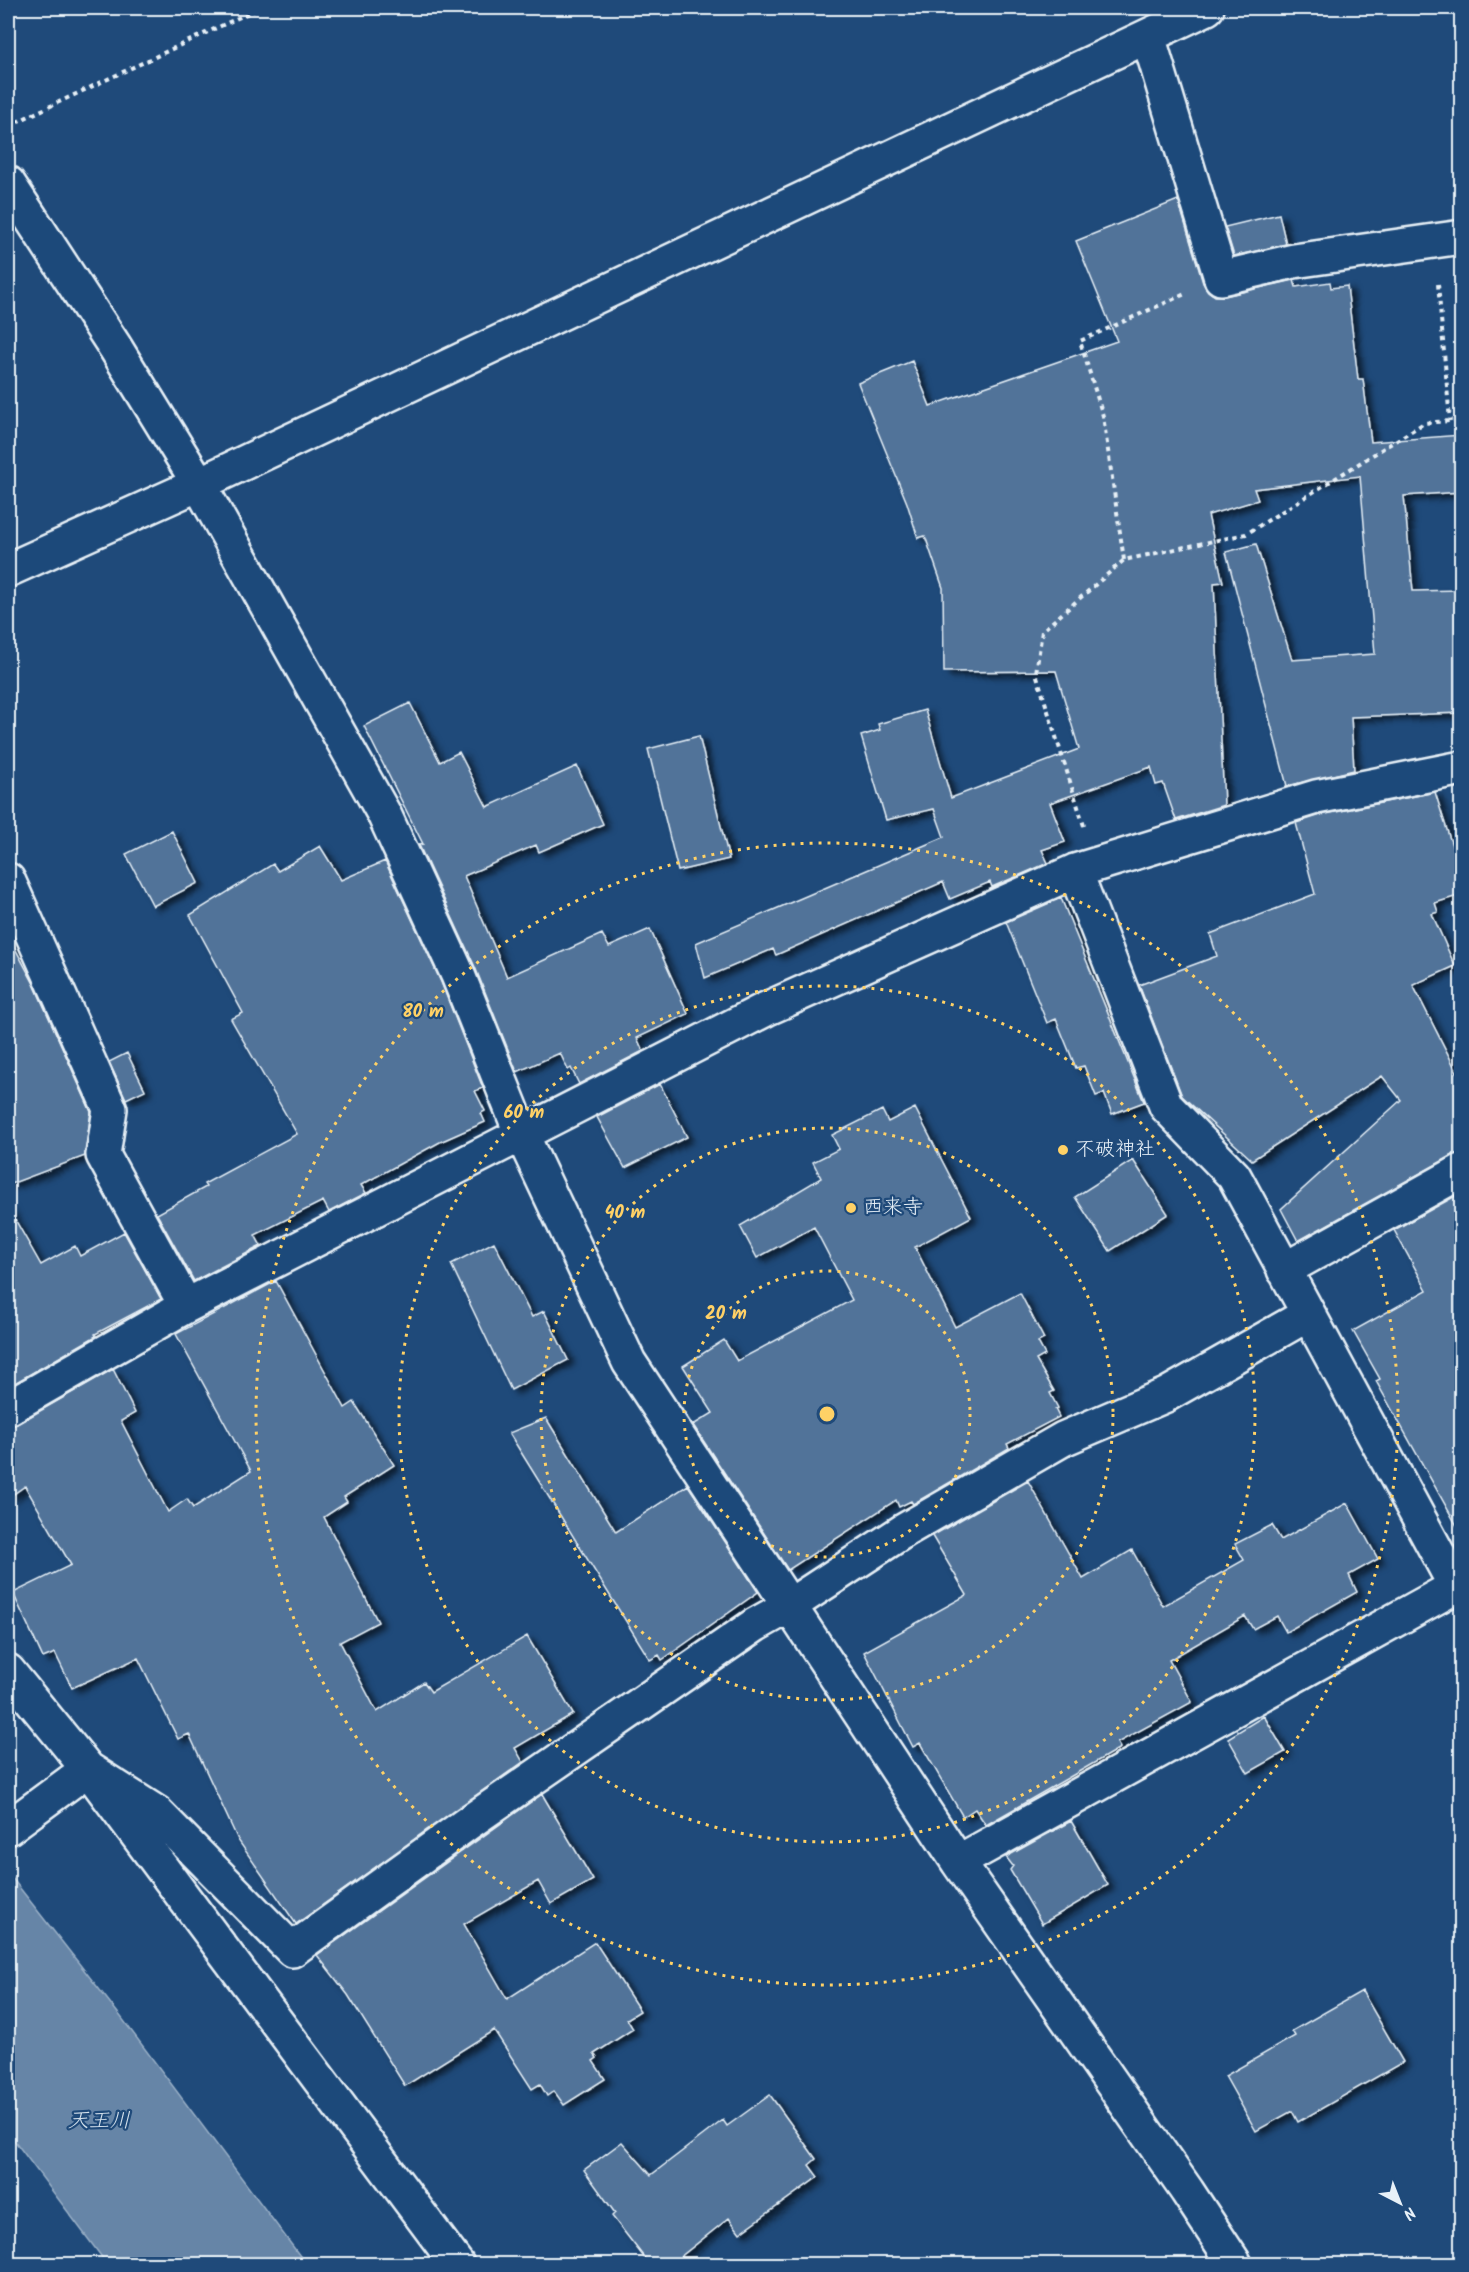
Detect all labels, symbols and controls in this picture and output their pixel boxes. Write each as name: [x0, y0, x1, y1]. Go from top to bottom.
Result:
text: 80 m: [402, 998, 444, 1027]
text: 60 m: [504, 1099, 545, 1128]
place label: 不破神社: [1075, 1134, 1155, 1166]
marker: 不破神社: [1056, 1143, 1070, 1157]
place label: 西来寺: [863, 1192, 923, 1224]
text: 40 m: [605, 1199, 646, 1228]
marker: 西来寺: [844, 1201, 858, 1215]
text: 20 m: [705, 1300, 747, 1329]
centre of rings: [817, 1404, 837, 1424]
water label: 天王川: [68, 2105, 131, 2138]
north arrow: [1370, 2173, 1430, 2233]
text: N: [1397, 2200, 1421, 2226]

